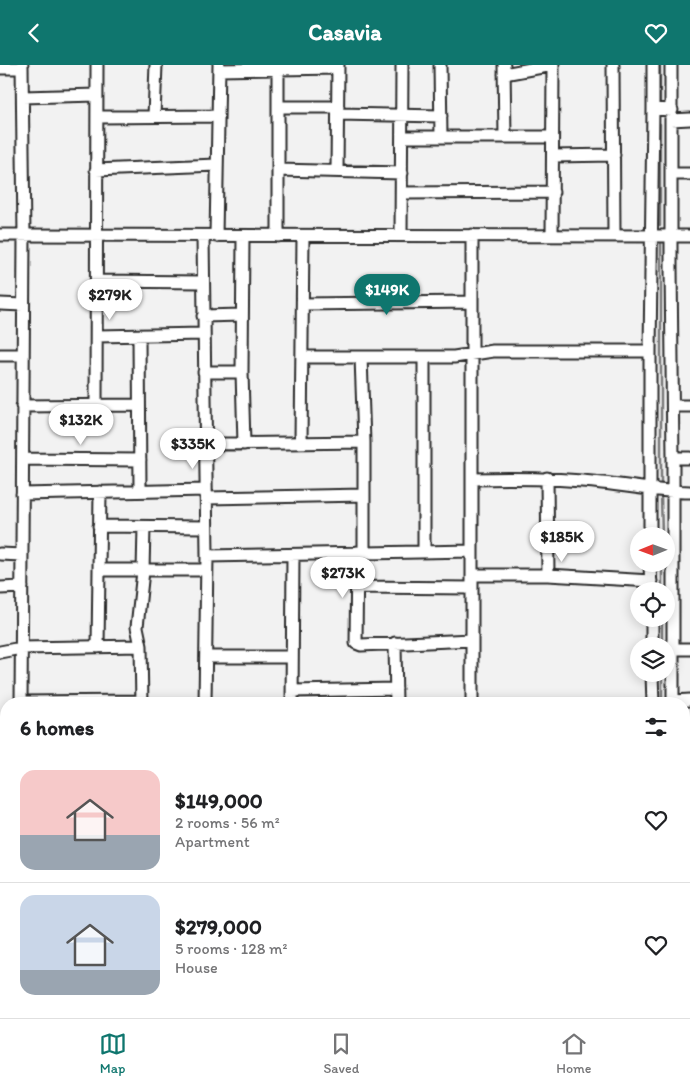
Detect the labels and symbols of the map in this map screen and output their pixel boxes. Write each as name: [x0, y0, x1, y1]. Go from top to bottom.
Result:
pin: $149K: [352, 273, 422, 316]
pin: $279K: [75, 279, 145, 321]
pin: $132K: [46, 403, 116, 446]
pin: $335K: [158, 427, 228, 470]
pin: $185K: [527, 521, 597, 563]
north arrow: [630, 527, 675, 573]
pin: $273K: [308, 557, 378, 599]

